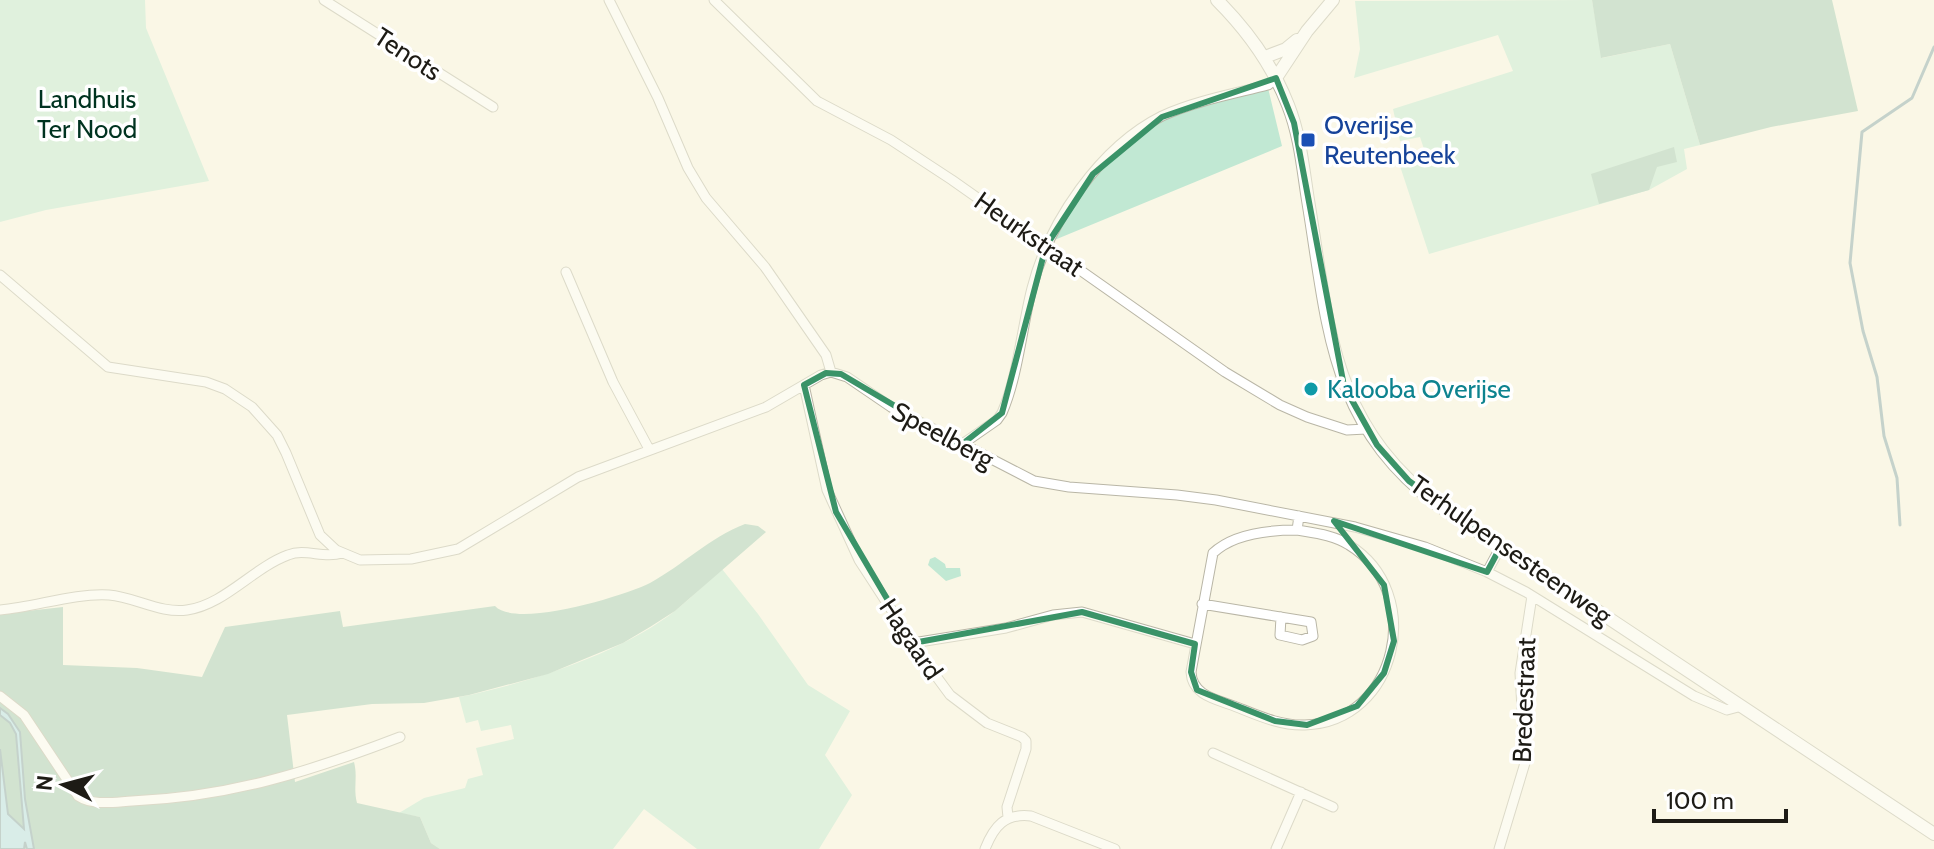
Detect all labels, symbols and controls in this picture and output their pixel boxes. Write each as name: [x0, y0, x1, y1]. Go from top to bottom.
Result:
street label: Tenots: [369, 21, 448, 88]
park label: Landhuis Ter Nood: [37, 83, 137, 145]
place label: Overijse Reutenbeek: [1324, 109, 1456, 171]
marker: Overijse Reutenbeek: [1299, 131, 1317, 149]
street label: Heurkstraat: [968, 185, 1090, 283]
place label: Kalooba Overijse: [1327, 373, 1511, 405]
marker: Kalooba Overijse: [1302, 380, 1320, 398]
street label: Speelberg: [886, 395, 1000, 476]
street label: Terhulpensesteenweg: [1404, 468, 1619, 632]
street label: Hagaard: [872, 592, 950, 686]
street label: Bredestraat: [1506, 637, 1542, 763]
north arrow: [24, 745, 104, 825]
scale bar: [1654, 773, 1786, 823]
text: N: [30, 774, 59, 792]
text: 100 m: [1666, 786, 1734, 815]

